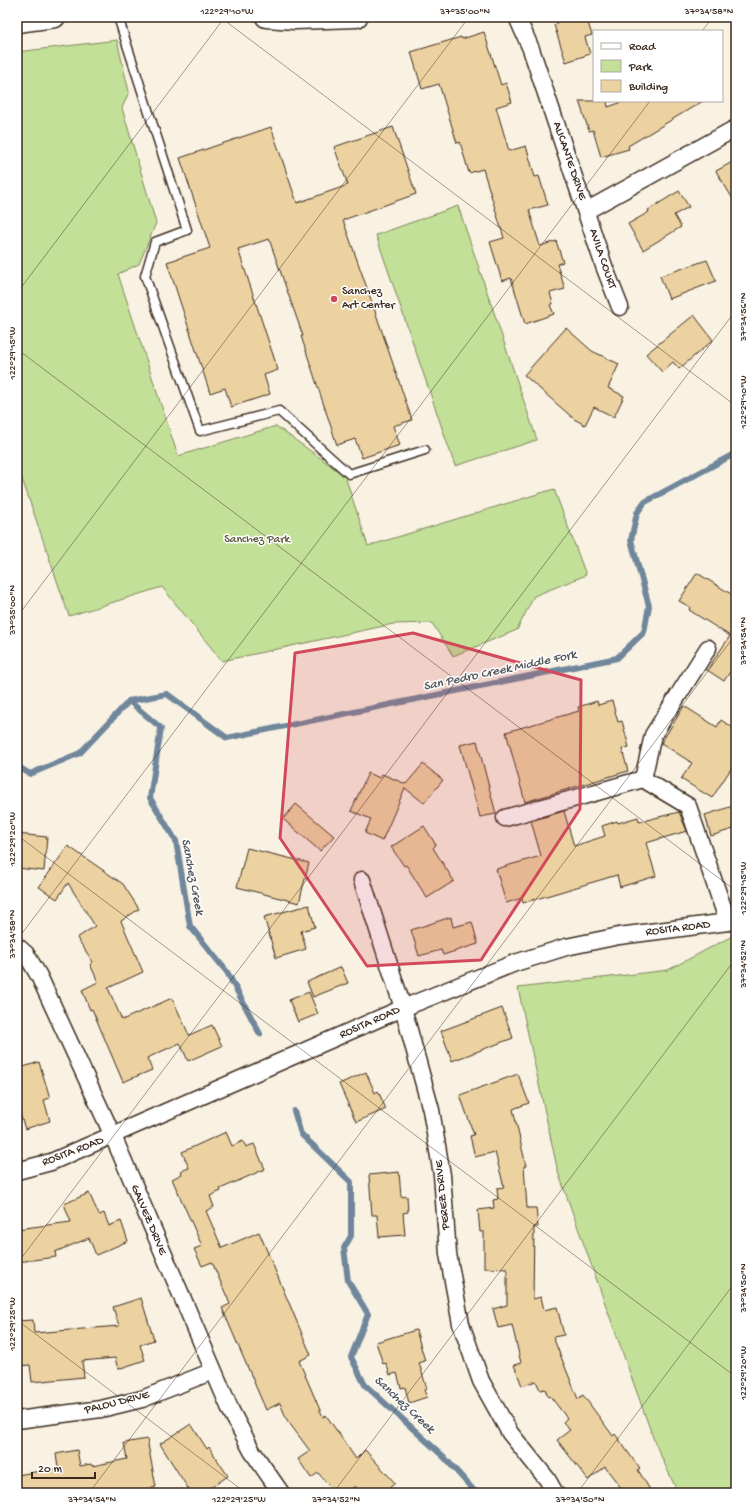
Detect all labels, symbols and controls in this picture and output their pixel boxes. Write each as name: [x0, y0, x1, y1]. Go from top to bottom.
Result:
text: 122°29'10"W: [199, 6, 254, 18]
text: 37°35'00"N: [439, 6, 490, 18]
text: 37°34'58"N: [684, 6, 734, 18]
legend: [593, 30, 723, 102]
text: Road: [629, 41, 656, 55]
text: Park: [628, 61, 654, 75]
text: Building: [628, 81, 668, 95]
street label: ALICANTE DRIVE: [549, 120, 589, 202]
street label: AVILA COURT: [585, 227, 619, 292]
place label: Sanchez Art Center: [342, 285, 397, 313]
text: 37°34'56"N: [738, 292, 750, 342]
marker: Sanchez Art Center: [329, 294, 339, 304]
text: 122°29'15"W: [7, 326, 19, 380]
text: 122°29'10"W: [738, 375, 750, 430]
park label: Sanchez Park: [224, 533, 291, 547]
text: 37°35'00"N: [7, 585, 19, 636]
text: 37°34'54"N: [738, 617, 750, 666]
water label: San Pedro Creek Middle Fork: [422, 647, 579, 695]
text: 122°29'20"W: [7, 811, 19, 867]
water label: Sanchez Creek: [177, 838, 207, 918]
text: 122°29'15"W: [738, 861, 750, 915]
text: 37°34'58"N: [7, 909, 19, 959]
street label: ROSITA ROAD: [645, 918, 711, 940]
text: 37°34'52"N: [738, 939, 750, 989]
street label: ROSITA ROAD: [337, 1003, 403, 1043]
street label: ROSITA ROAD: [40, 1134, 106, 1170]
street label: PEREZ DRIVE: [432, 1159, 454, 1231]
street label: GALVEZ DRIVE: [127, 1183, 169, 1258]
text: 37°34'50"N: [738, 1263, 750, 1313]
text: 122°29'25"W: [7, 1297, 19, 1352]
text: 122°29'20"W: [738, 1345, 750, 1401]
water label: Sanchez Creek: [371, 1373, 438, 1438]
street label: PALOU DRIVE: [82, 1388, 151, 1418]
scale bar: [32, 1454, 95, 1480]
text: 20 m: [38, 1463, 63, 1477]
text: 37°34'54"N: [67, 1494, 116, 1506]
text: 122°29'25"W: [211, 1494, 266, 1506]
text: 37°34'52"N: [311, 1494, 361, 1506]
text: 37°34'50"N: [555, 1494, 605, 1506]

